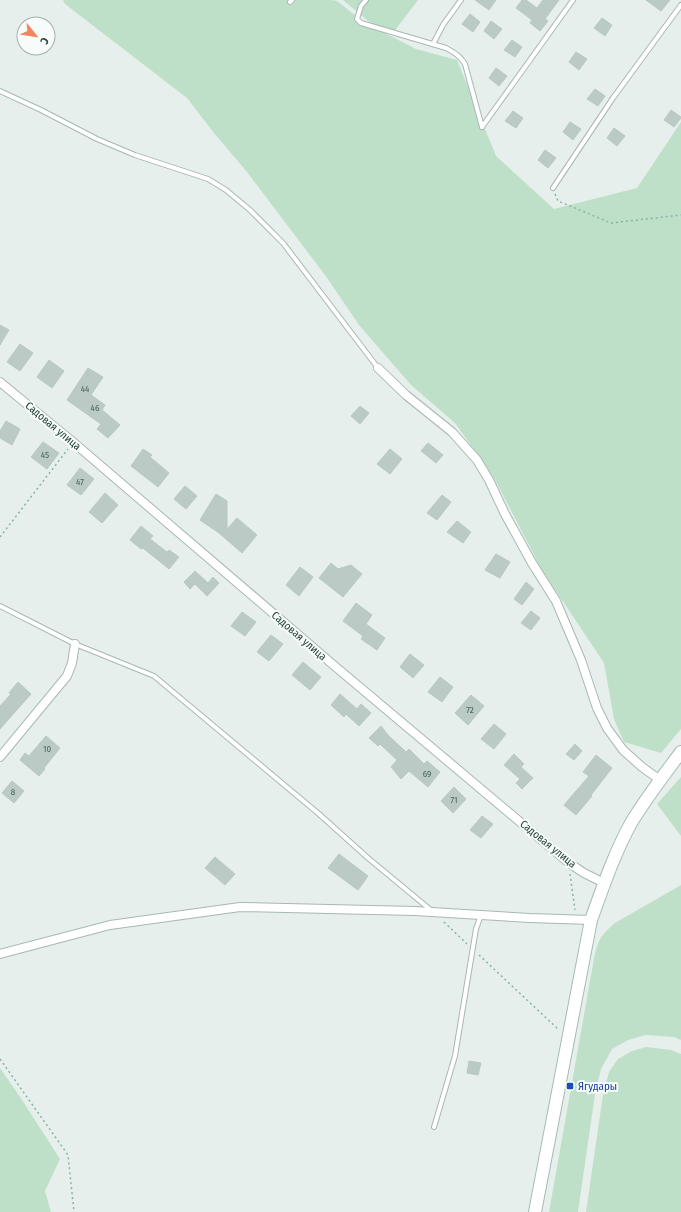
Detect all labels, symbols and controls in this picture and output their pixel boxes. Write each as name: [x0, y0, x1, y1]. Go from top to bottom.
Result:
north arrow: [16, 16, 56, 56]
text: С: [37, 35, 51, 47]
house number: 44: [81, 384, 90, 394]
street label: Садовая улица: [23, 399, 83, 453]
house number: 46: [91, 403, 100, 413]
house number: 45: [41, 450, 49, 460]
house number: 47: [76, 477, 84, 487]
street label: Садовая улица: [269, 609, 329, 663]
house number: 72: [466, 705, 474, 715]
house number: 10: [43, 744, 51, 754]
house number: 69: [423, 769, 431, 779]
house number: 8: [11, 787, 16, 797]
house number: 71: [450, 795, 458, 805]
street label: Садовая улица: [517, 817, 579, 871]
place label: Ягудары: [578, 1080, 617, 1093]
marker: Ягудары: [565, 1081, 575, 1091]

